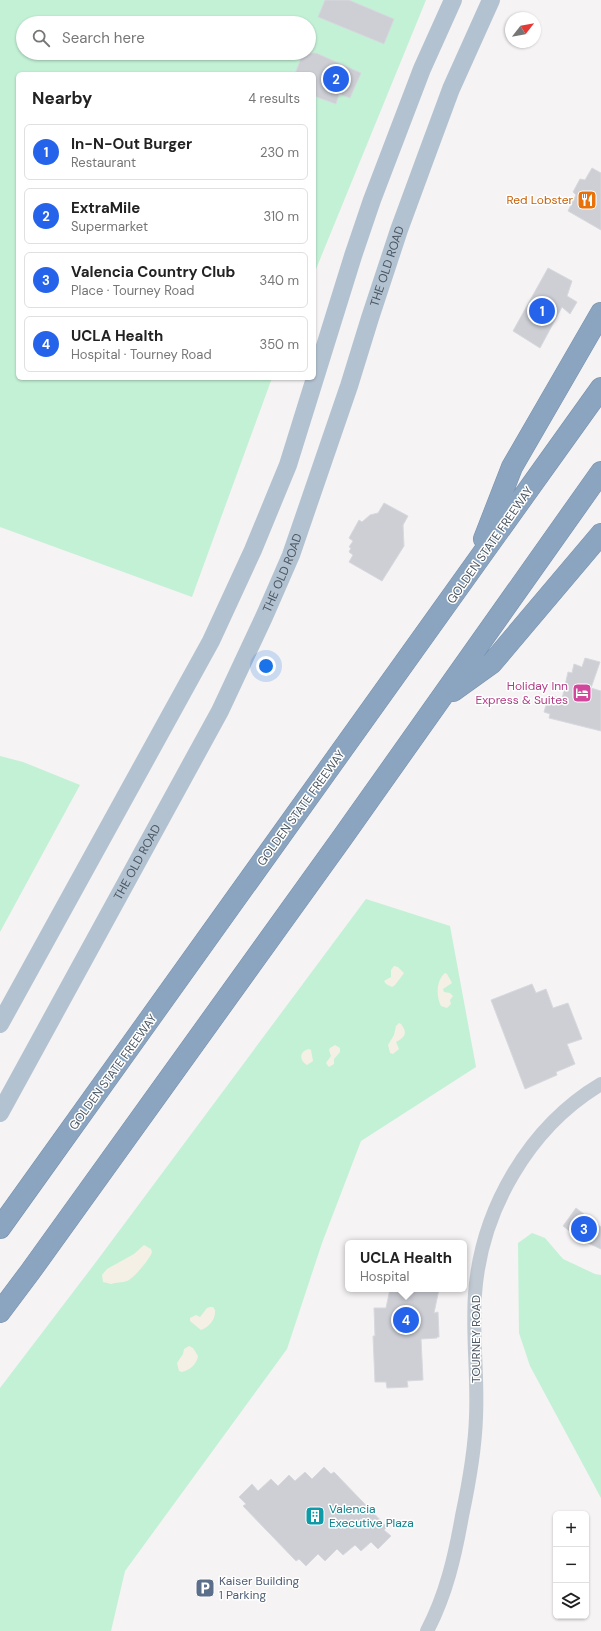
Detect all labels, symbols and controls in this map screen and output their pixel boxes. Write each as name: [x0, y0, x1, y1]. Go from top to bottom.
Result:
north arrow: [505, 12, 541, 48]
search box: [16, 16, 316, 60]
icon: search: [30, 27, 52, 49]
text: Search here: [62, 28, 145, 48]
pin: 2: [323, 64, 349, 94]
text: Nearby: [32, 87, 92, 109]
text: 4 results: [248, 90, 300, 107]
text: In-N-Out Burger: [71, 134, 192, 154]
text: 1: [44, 144, 48, 161]
text: 230 m: [260, 144, 299, 161]
text: Restaurant: [71, 154, 136, 171]
restaurant icon: Red Lobster: [576, 189, 598, 211]
place label: Red Lobster: [506, 192, 574, 208]
text: ExtraMile: [71, 198, 140, 218]
text: 2: [42, 208, 50, 225]
text: 310 m: [264, 208, 299, 225]
text: Supermarket: [71, 218, 148, 235]
street label: THE OLD ROAD: [366, 224, 408, 309]
text: Valencia Country Club: [71, 262, 235, 282]
text: 3: [42, 272, 50, 289]
text: 340 m: [259, 272, 299, 289]
text: Place · Tourney Road: [71, 282, 194, 299]
pin: 1: [529, 296, 555, 326]
text: UCLA Health: [71, 326, 163, 346]
text: 4: [42, 336, 50, 353]
text: 350 m: [259, 336, 299, 353]
text: Hospital · Tourney Road: [71, 346, 212, 363]
street label: GOLDEN STATE FREEWAY: [443, 483, 537, 607]
street label: THE OLD ROAD: [259, 531, 306, 615]
your location: [256, 656, 276, 676]
place label: Holiday Inn Express & Suites: [475, 678, 568, 708]
hotel icon: Holiday Inn Express & Suites: [571, 682, 593, 704]
street label: GOLDEN STATE FREEWAY: [254, 747, 348, 869]
street label: THE OLD ROAD: [110, 821, 165, 903]
street label: GOLDEN STATE FREEWAY: [66, 1011, 160, 1133]
pin: 3: [571, 1214, 597, 1244]
popup: [345, 1240, 467, 1292]
text: UCLA Health: [360, 1248, 452, 1268]
text: Hospital: [360, 1268, 409, 1285]
street label: TOURNEY ROAD: [468, 1295, 484, 1383]
pin: 4: [393, 1305, 419, 1335]
place label: Valencia Executive Plaza: [329, 1501, 414, 1531]
building icon: Valencia Executive Plaza: [304, 1505, 326, 1527]
map controls: [553, 1511, 589, 1619]
button: +: [553, 1511, 589, 1547]
button: −: [553, 1547, 589, 1583]
place label: Kaiser Building 1 Parking: [219, 1573, 300, 1603]
parking icon: Kaiser Building 1 Parking: [194, 1577, 216, 1599]
button: layers: [553, 1583, 589, 1619]

